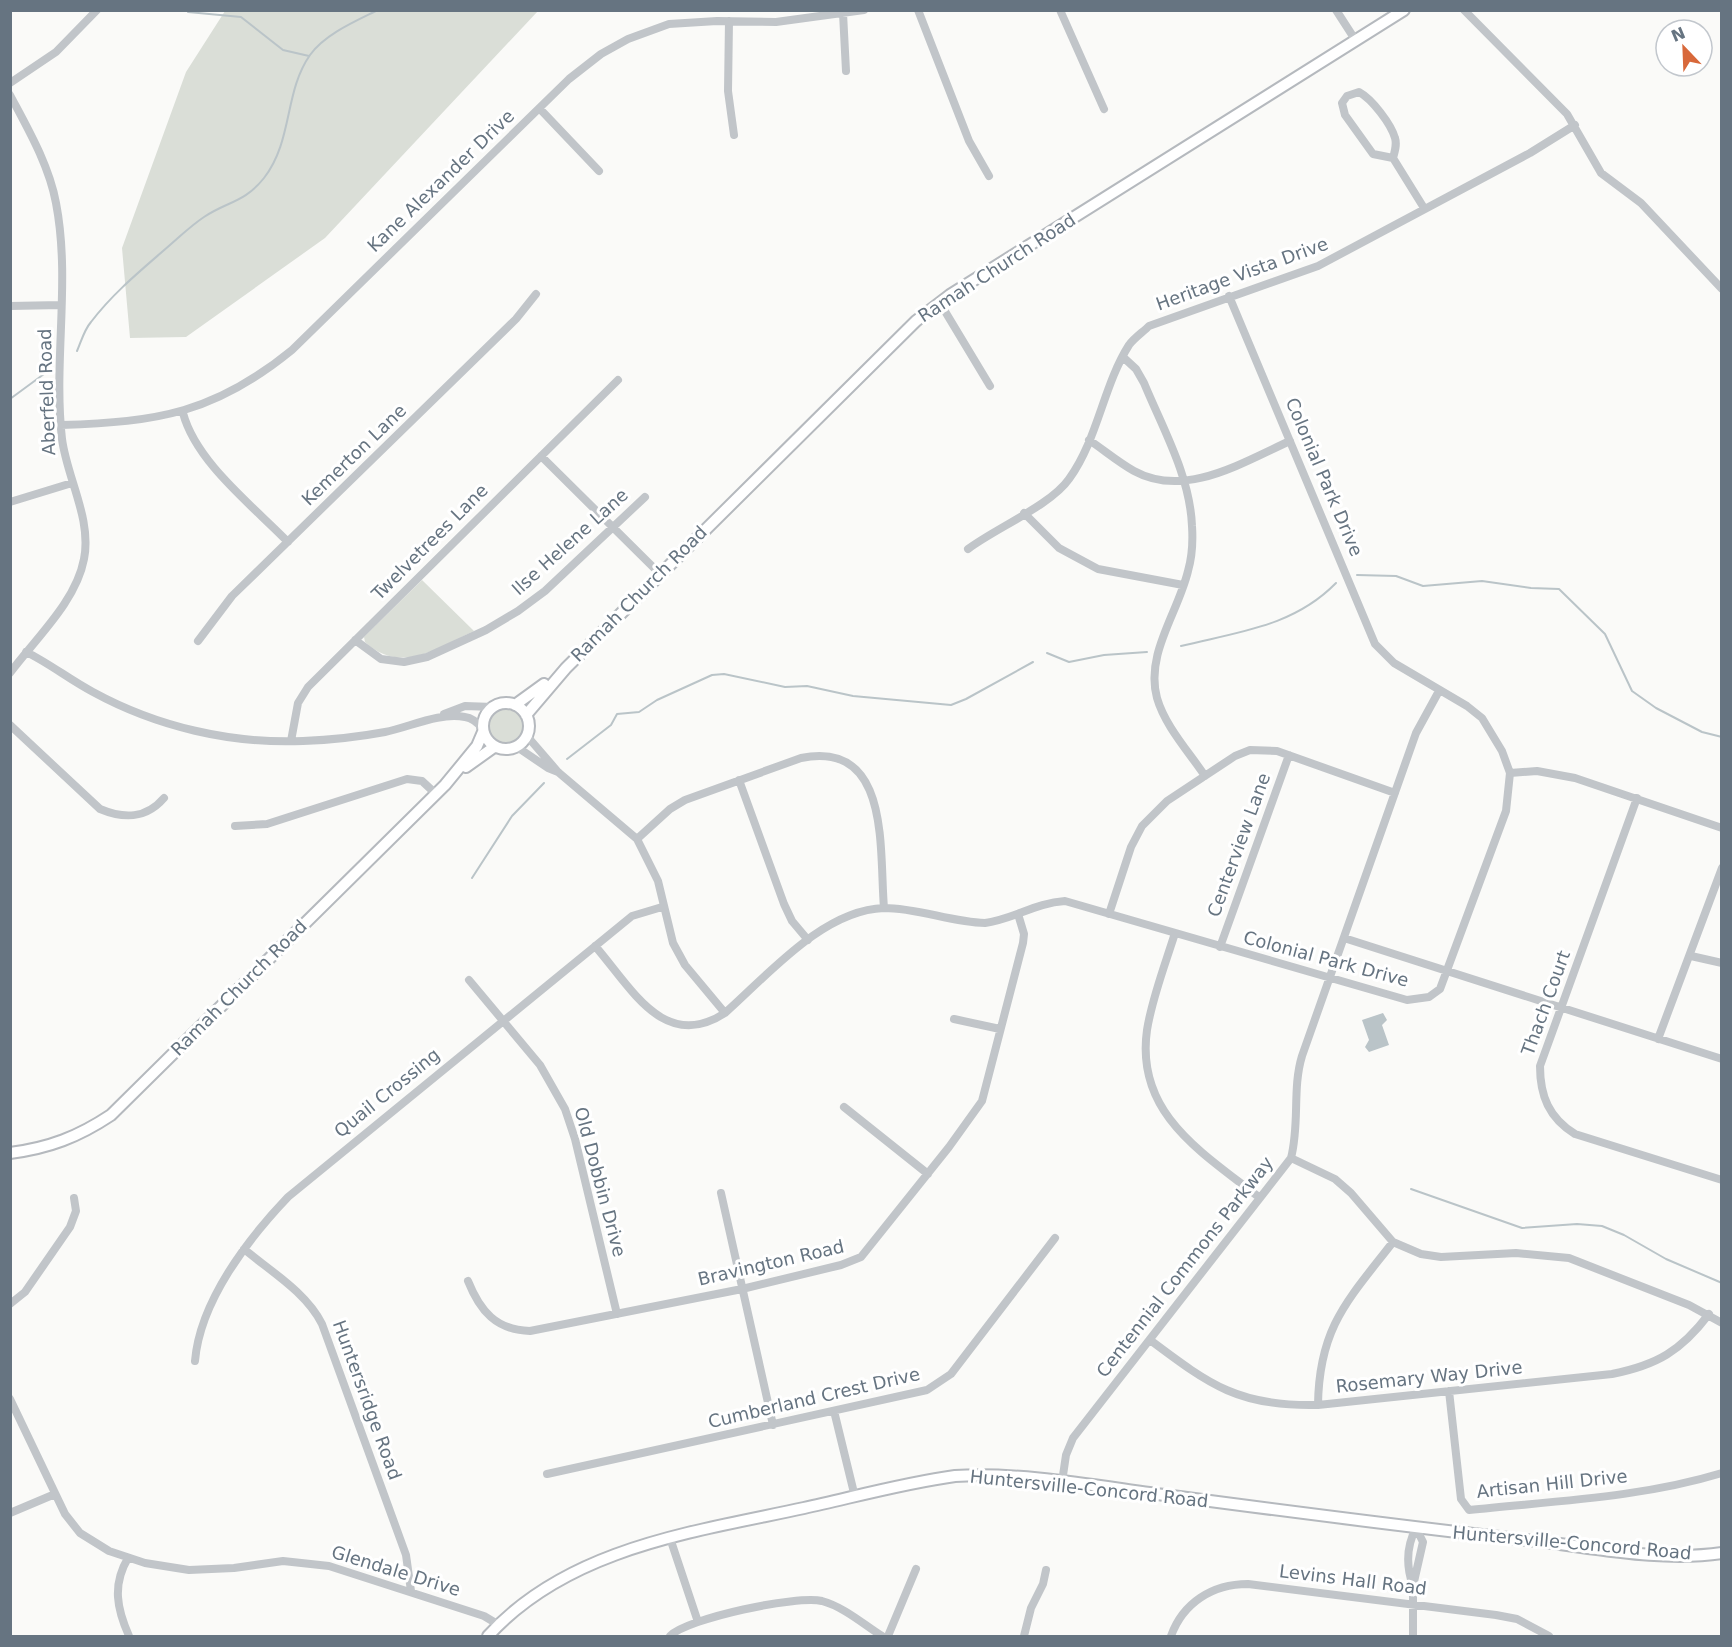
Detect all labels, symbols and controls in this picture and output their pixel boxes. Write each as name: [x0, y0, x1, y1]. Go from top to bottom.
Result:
north arrow: [1654, 18, 1714, 78]
text: N: [1668, 23, 1688, 46]
street label: Kane Alexander Drive: [363, 105, 518, 256]
street label: Ramah Church Road: [914, 209, 1079, 326]
street label: Heritage Vista Drive: [1153, 233, 1331, 314]
street label: Aberfeld Road: [34, 328, 59, 456]
street label: Colonial Park Drive: [1282, 394, 1367, 559]
street label: Kemerton Lane: [297, 400, 410, 510]
street label: Twelvetrees Lane: [367, 479, 492, 605]
street label: Ilse Helene Lane: [507, 484, 632, 599]
street label: Ramah Church Road: [566, 521, 711, 666]
street label: Centerview Lane: [1203, 770, 1274, 920]
street label: Ramah Church Road: [166, 915, 311, 1060]
street label: Colonial Park Drive: [1241, 926, 1411, 991]
street label: Thach Court: [1517, 948, 1574, 1059]
street label: Quail Crossing: [330, 1044, 444, 1142]
street label: Old Dobbin Drive: [570, 1105, 631, 1259]
street label: Centennial Commons Parkway: [1092, 1152, 1278, 1381]
street label: Bravington Road: [696, 1235, 846, 1290]
street label: Huntersridge Road: [329, 1317, 406, 1483]
street label: Rosemary Way Drive: [1335, 1356, 1523, 1397]
street label: Cumberland Crest Drive: [706, 1363, 922, 1432]
street label: Artisan Hill Drive: [1475, 1465, 1628, 1502]
street label: Huntersville-Concord Road: [969, 1466, 1209, 1511]
street label: Huntersville-Concord Road: [1452, 1522, 1692, 1563]
street label: Glendale Drive: [329, 1541, 463, 1600]
street label: Levins Hall Road: [1278, 1560, 1428, 1599]

